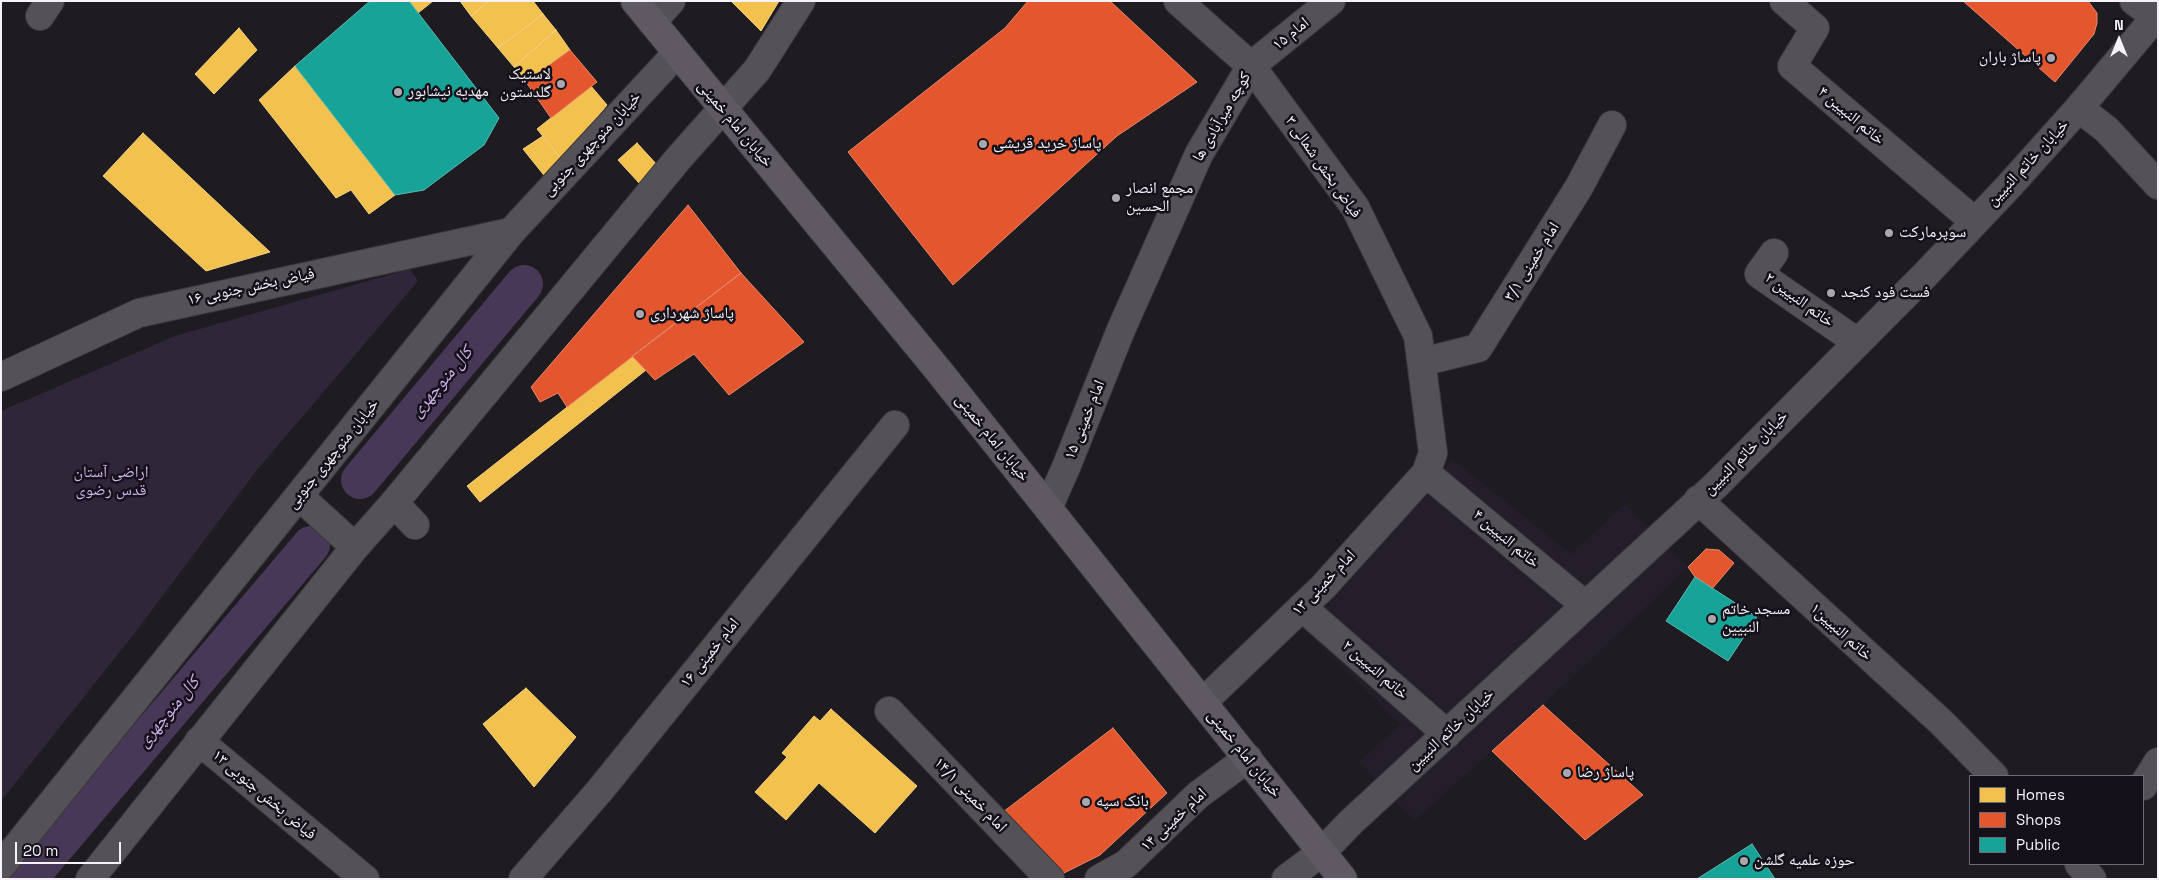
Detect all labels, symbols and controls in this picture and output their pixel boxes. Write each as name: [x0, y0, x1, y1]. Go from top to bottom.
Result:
street label: امام ۱۵: [1269, 13, 1313, 55]
north arrow: [2094, 15, 2144, 65]
text: N: [2114, 16, 2124, 34]
place label: پاساژ باران: [1979, 48, 2041, 68]
marker: پاساژ باران: [2045, 52, 2057, 64]
place label: لاستیک گلدستون: [500, 65, 551, 103]
street label: کوچه میرآبادی ها: [1189, 69, 1255, 165]
street label: خیابان امام خمینی: [693, 77, 777, 171]
marker: لاستیک گلدستون: [555, 78, 567, 90]
place label: مهدیه نیشابور: [408, 82, 489, 102]
street label: خاتم النبیین ۴: [1814, 83, 1888, 149]
marker: مهدیه نیشابور: [392, 86, 404, 98]
street label: خیابان منوچهری جنوبی: [539, 88, 645, 200]
street label: فیاض بخش شمالی ۳: [1281, 112, 1365, 222]
street label: خیابان خاتم النبیین: [1983, 116, 2073, 210]
place label: پاساژ خرید قریشی: [993, 134, 1101, 154]
marker: پاساژ خرید قریشی: [977, 138, 989, 150]
place label: مجمع انصار الحسین: [1126, 179, 1193, 217]
marker: مجمع انصار الحسین: [1110, 192, 1122, 204]
street label: امام خمینی ۳/۱: [1500, 219, 1564, 305]
place label: سوپرمارکت: [1899, 223, 1966, 243]
marker: سوپرمارکت: [1883, 227, 1895, 239]
street label: فیاض بخش جنوبی ۱۶: [186, 264, 316, 310]
street label: خاتم النبیین ۲: [1761, 268, 1837, 332]
place label: فست فود کنجد: [1841, 283, 1930, 303]
marker: فست فود کنجد: [1825, 287, 1837, 299]
place label: پاساژ شهرداری: [650, 304, 734, 324]
marker: پاساژ شهرداری: [634, 308, 646, 320]
water label: کال منوچهری: [406, 342, 478, 422]
street label: امام خمینی ۱۵: [1060, 378, 1110, 462]
street label: خیابان امام خمینی: [951, 390, 1033, 486]
street label: خیابان منوچهری جنوبی: [283, 395, 383, 513]
street label: خیابان خاتم النبیین: [1700, 407, 1792, 499]
park label: اراضی آستان قدس رضوی: [74, 463, 148, 501]
street label: خاتم النبیین ۴: [1469, 506, 1543, 572]
street label: امام خمینی ۱۳: [1288, 546, 1360, 620]
street label: خاتم النبیین۱: [1806, 599, 1876, 665]
place label: مسجد خاتم النبیین: [1722, 600, 1790, 638]
marker: مسجد خاتم النبیین: [1706, 613, 1718, 625]
street label: امام خمینی ۱۶: [676, 614, 744, 692]
street label: خاتم النبیین ۲: [1338, 636, 1412, 704]
water label: کال منوچهری: [133, 672, 205, 752]
street label: خیابان خاتم النبیین: [1404, 685, 1498, 775]
street label: خیابان امام خمینی: [1203, 706, 1285, 802]
street label: فیاض بخش جنوبی ۱۳: [208, 746, 320, 844]
street label: امام خمینی ۱۴/۱: [929, 753, 1011, 837]
place label: پاساژ رضا: [1577, 763, 1634, 783]
marker: پاساژ رضا: [1561, 767, 1573, 779]
legend: [1969, 775, 2144, 865]
street label: امام خمینی ۱۴: [1137, 784, 1211, 856]
text: Homes: [2016, 785, 2065, 804]
place label: بانک سپه: [1096, 792, 1149, 812]
marker: بانک سپه: [1080, 796, 1092, 808]
text: Shops: [2016, 810, 2061, 829]
scale bar: [18, 832, 124, 864]
text: Public: [2016, 835, 2060, 854]
text: 20 m: [23, 841, 58, 860]
place label: حوزه علمیه گلشن: [1754, 851, 1855, 871]
marker: حوزه علمیه گلشن: [1738, 855, 1750, 867]

